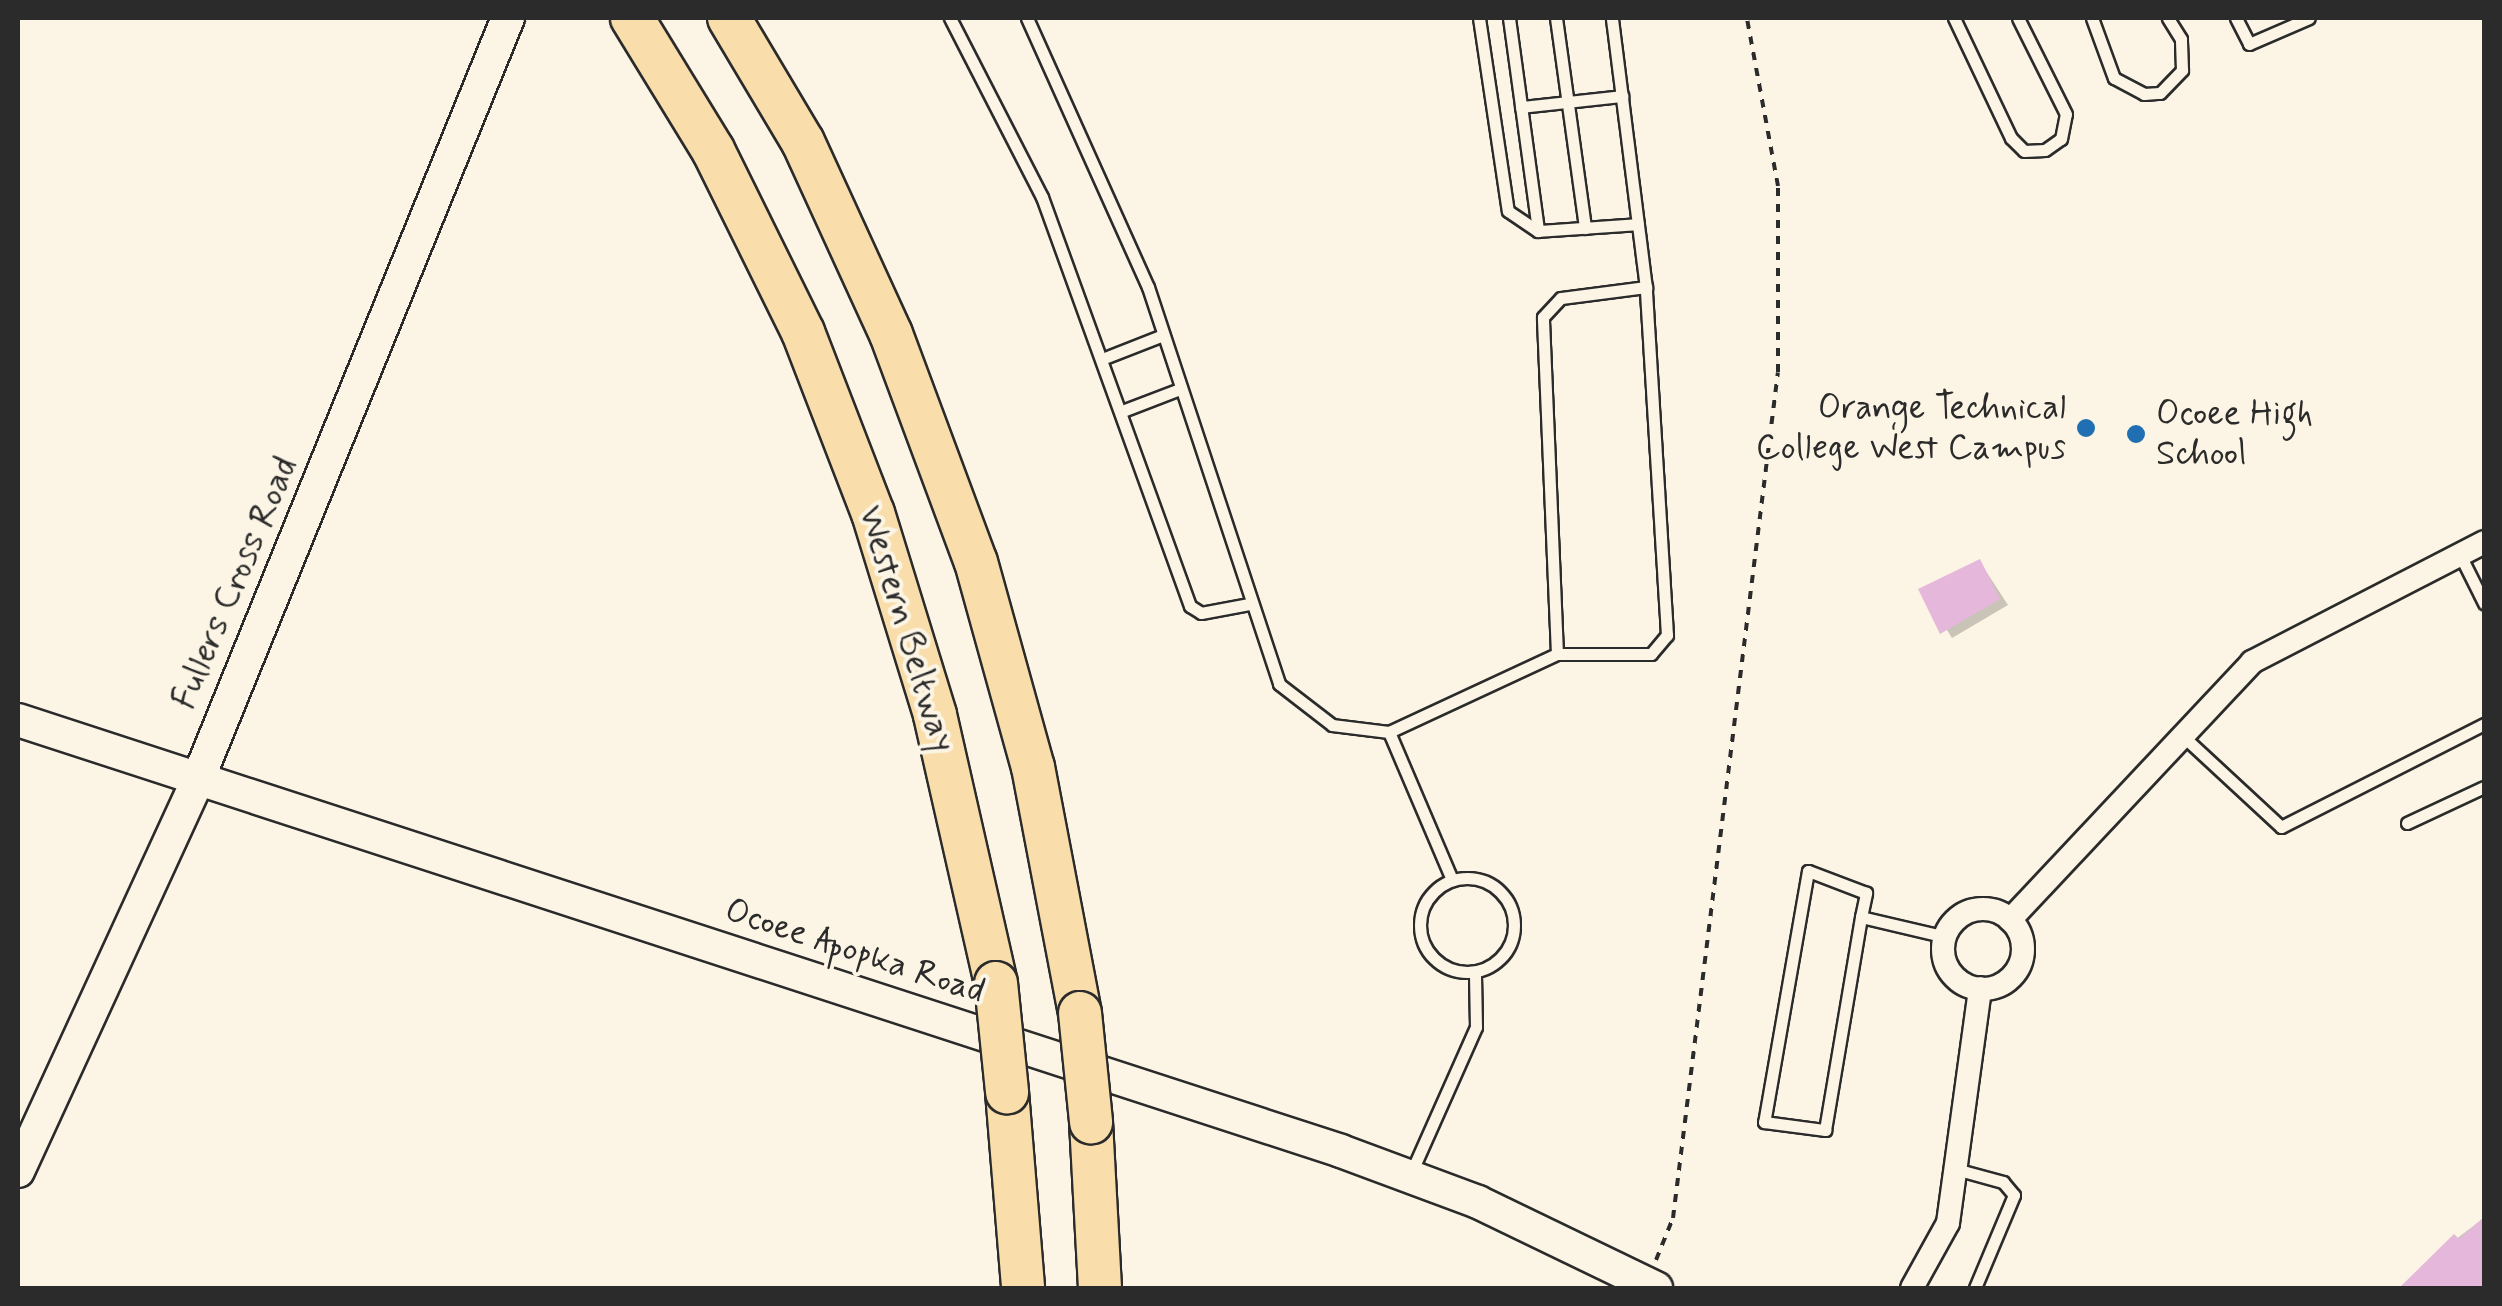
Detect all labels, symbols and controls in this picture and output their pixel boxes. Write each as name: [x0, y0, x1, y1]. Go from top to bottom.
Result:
place label: Orange Technical College West Campus: [1753, 387, 2066, 469]
place label: Ocoee High School: [2156, 393, 2313, 475]
marker: Orange Technical College West Campus: [2075, 417, 2097, 439]
marker: Ocoee High School: [2125, 423, 2147, 445]
street label: Fullers Cross Road: [163, 451, 307, 715]
street label: Western Beltway: [849, 501, 963, 757]
street label: Ocoee Apopka Road: [721, 889, 989, 1013]

